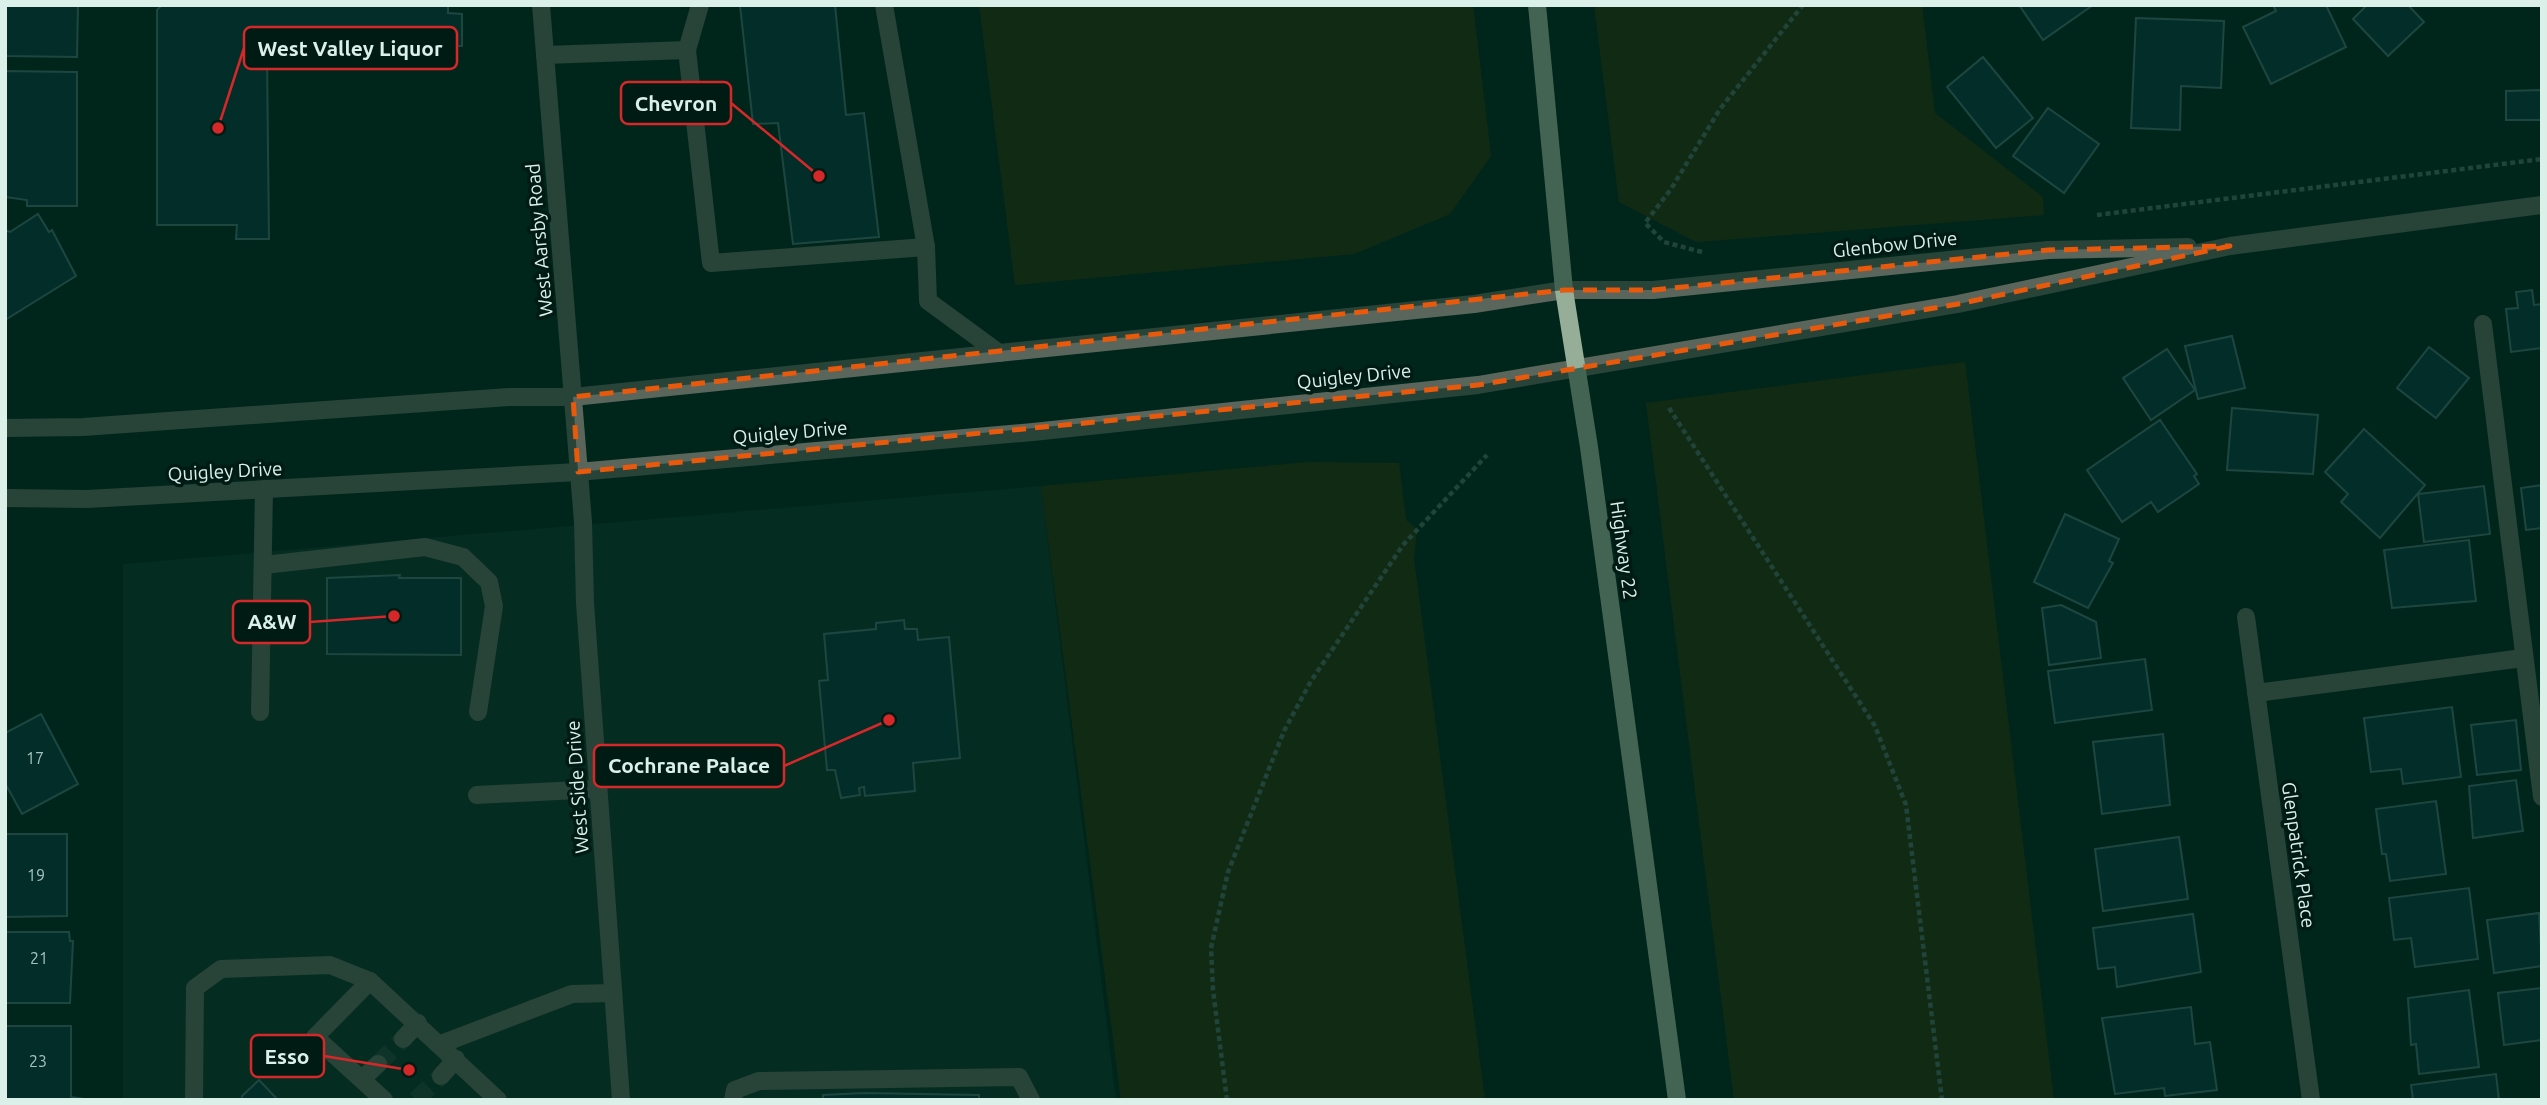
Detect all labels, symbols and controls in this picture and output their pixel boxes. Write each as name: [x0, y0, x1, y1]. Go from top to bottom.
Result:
callout: West Valley Liquor: [244, 27, 457, 69]
text: West Valley Liquor: [257, 36, 443, 60]
callout: Chevron: [621, 82, 731, 124]
text: Chevron: [635, 91, 717, 115]
street label: West Aarsby Road: [521, 162, 557, 318]
street label: Glenbow Drive: [1832, 227, 1958, 261]
street label: Quigley Drive: [1296, 359, 1412, 393]
street label: Quigley Drive: [732, 416, 848, 448]
street label: Quigley Drive: [167, 457, 283, 485]
street label: Highway 22: [1606, 499, 1642, 601]
callout: A&W: [233, 601, 310, 643]
text: A&W: [247, 609, 297, 633]
street label: West Side Drive: [561, 720, 593, 854]
callout: Cochrane Palace: [594, 745, 784, 787]
house number: 17: [26, 749, 44, 767]
text: Cochrane Palace: [608, 753, 770, 777]
street label: Glenpatrick Place: [2278, 781, 2320, 929]
house number: 19: [27, 866, 45, 884]
house number: 21: [30, 949, 48, 967]
callout: Esso: [251, 1035, 324, 1077]
text: Esso: [265, 1044, 309, 1068]
house number: 23: [29, 1052, 47, 1070]

